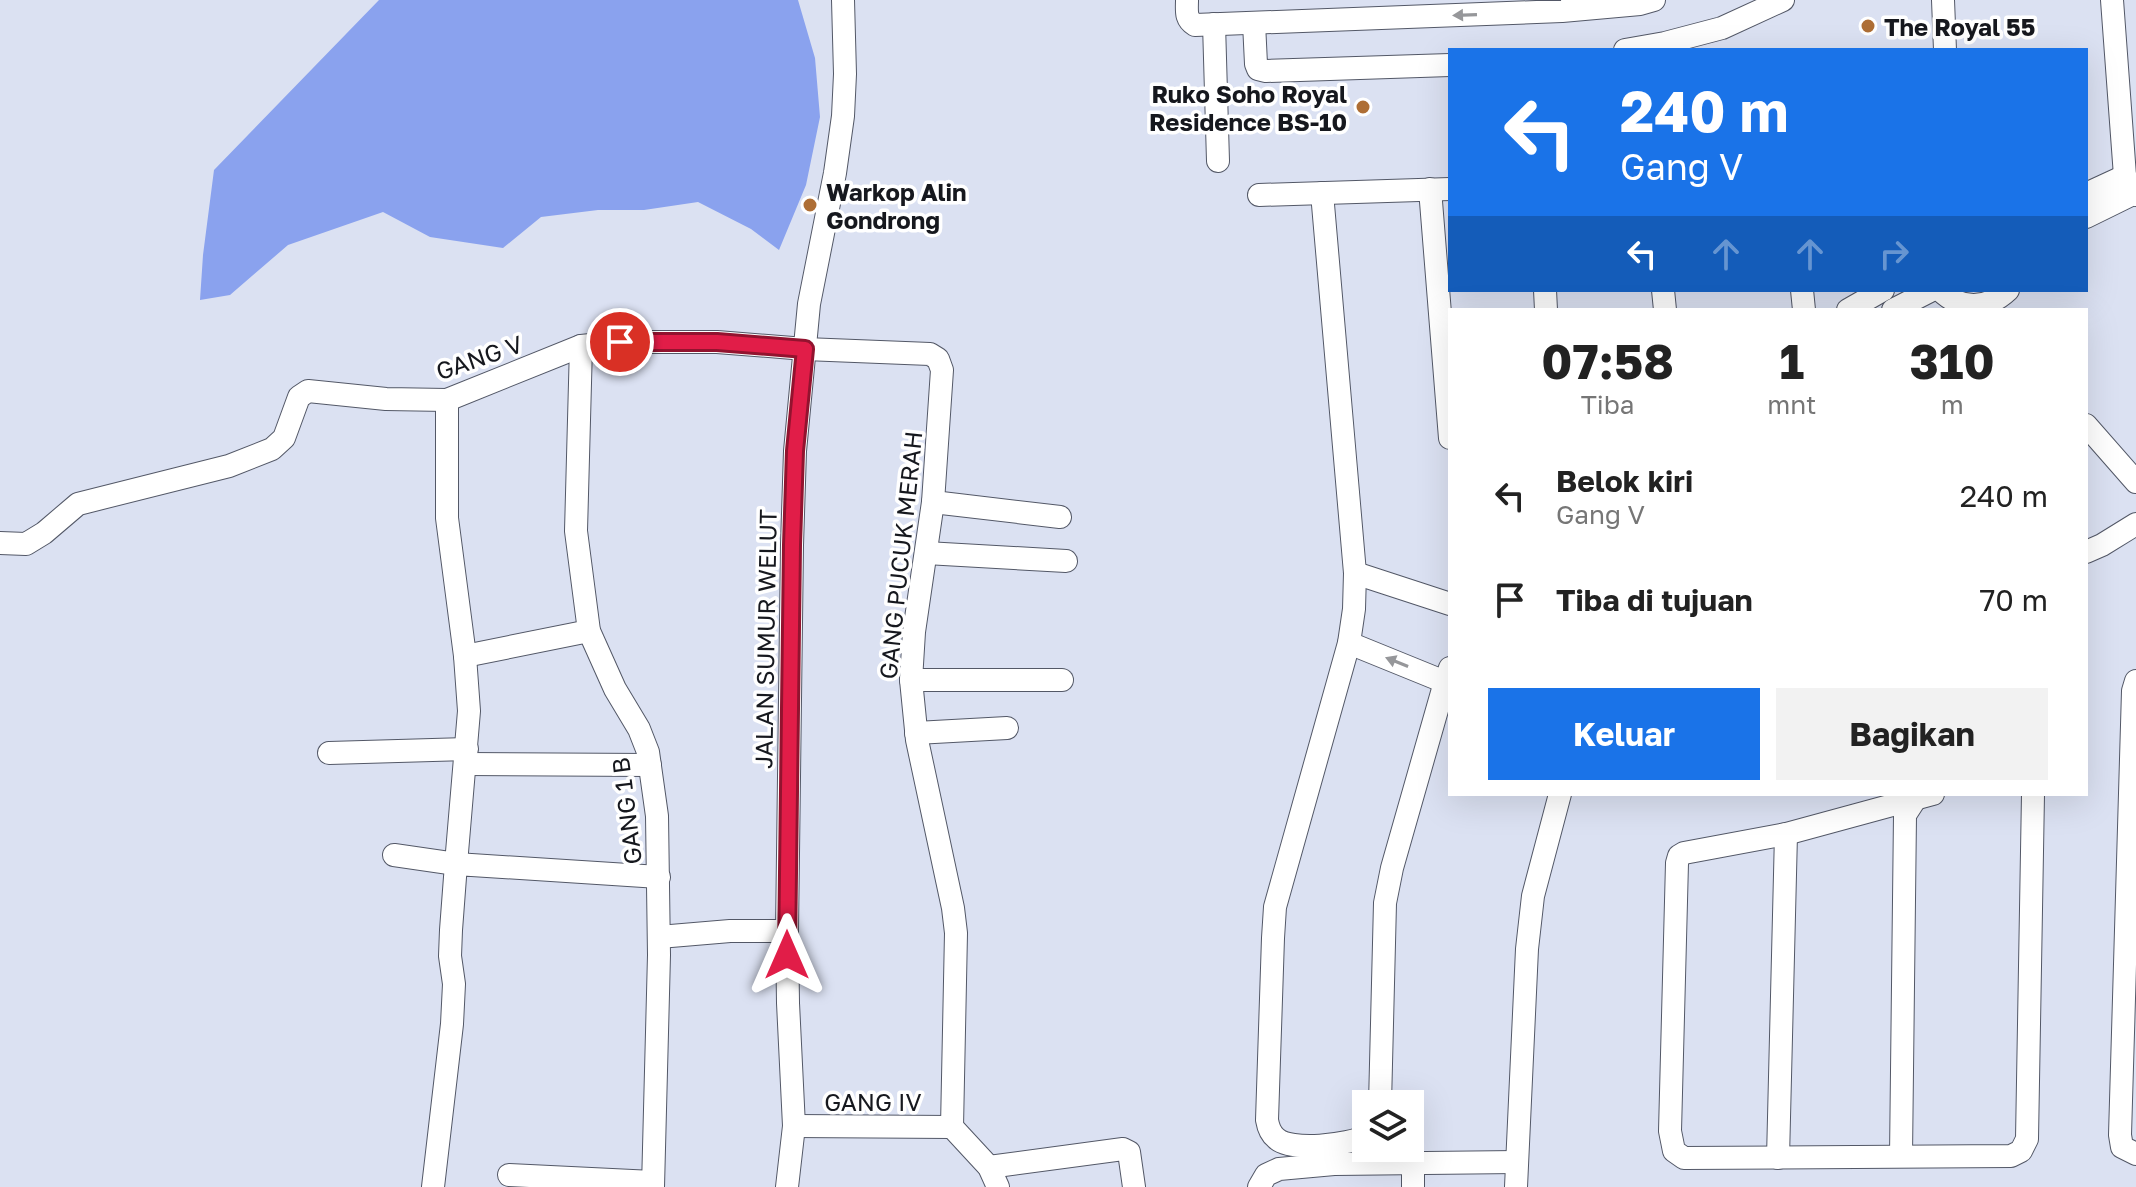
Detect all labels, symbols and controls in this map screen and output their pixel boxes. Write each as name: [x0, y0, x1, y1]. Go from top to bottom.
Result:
one-way arrow: [1452, 8, 1477, 21]
place label: The Royal 55: [1884, 12, 2035, 41]
marker: The Royal 55: [1859, 17, 1877, 35]
text: 240 m: [1620, 77, 1789, 144]
place label: Ruko Soho Royal Residence BS-10: [1149, 79, 1347, 136]
icon: left: [1488, 80, 1592, 184]
marker: Ruko Soho Royal Residence BS-10: [1354, 98, 1372, 116]
text: Gang V: [1620, 145, 1743, 188]
place label: Warkop Alin Gondrong: [826, 177, 967, 234]
marker: Warkop Alin Gondrong: [801, 196, 819, 214]
icon: left: [1620, 232, 1664, 276]
icon: ahead: [1704, 232, 1748, 276]
icon: ahead: [1788, 232, 1832, 276]
icon: right: [1872, 232, 1916, 276]
pin: [586, 308, 654, 376]
icon: arrive: [598, 320, 642, 364]
street label: GANG V: [432, 329, 526, 385]
text: 07:58: [1541, 332, 1674, 390]
text: 1: [1779, 332, 1804, 390]
text: 310: [1910, 332, 1995, 390]
text: Tiba: [1581, 389, 1634, 420]
text: mnt: [1767, 389, 1816, 420]
text: m: [1941, 389, 1964, 420]
street label: GANG PUCUK MERAH: [873, 430, 927, 680]
text: Belok kiri: [1556, 463, 1693, 499]
icon: left: [1488, 474, 1532, 518]
text: 240 m: [1960, 478, 2048, 514]
text: Gang V: [1556, 499, 1645, 530]
street label: JALAN SUMUR WELUT: [748, 509, 782, 769]
icon: arrive: [1488, 578, 1532, 622]
text: Tiba di tujuan: [1556, 582, 1753, 618]
text: 70 m: [1979, 582, 2048, 618]
one-way arrow: [1385, 655, 1409, 668]
button: Keluar: [1488, 688, 1760, 780]
button: Bagikan: [1776, 688, 2048, 780]
street label: GANG 1 B: [605, 756, 647, 866]
position arrow: [745, 913, 829, 997]
street label: GANG IV: [824, 1087, 922, 1116]
map controls: [1352, 1090, 1424, 1162]
button: layers: [1352, 1090, 1424, 1162]

